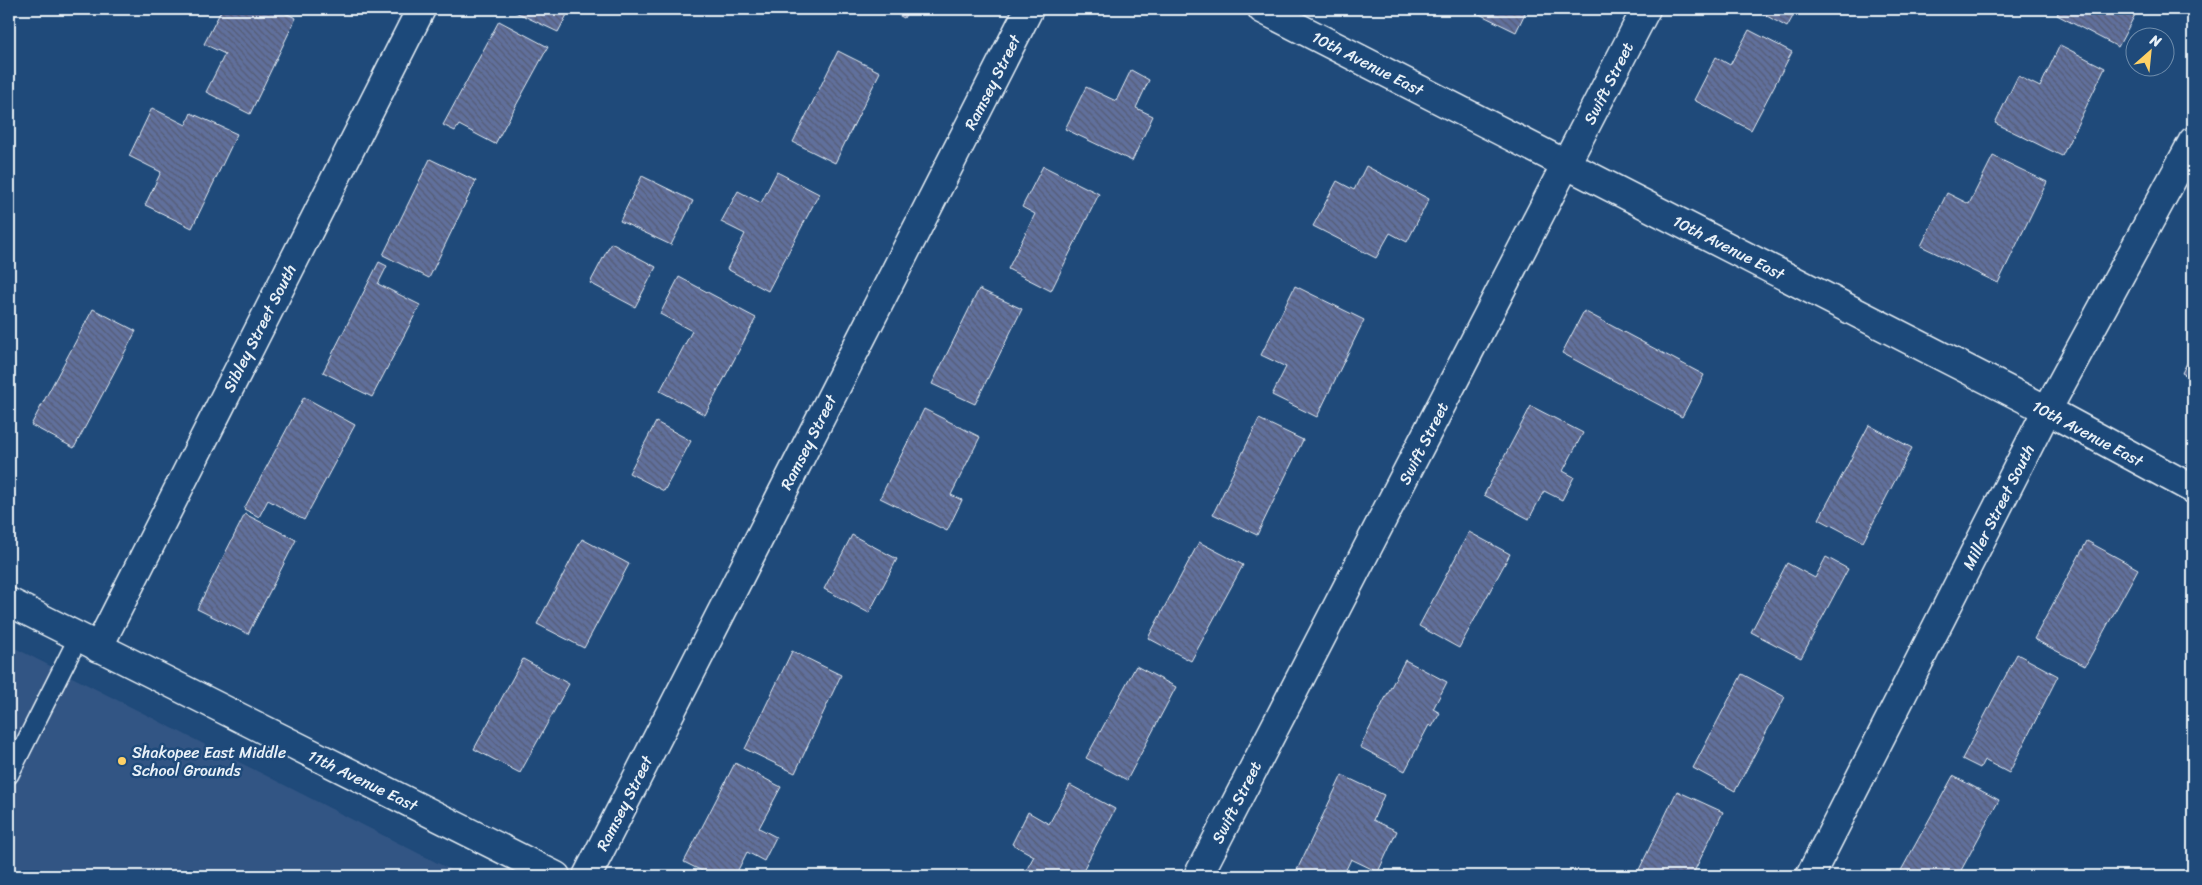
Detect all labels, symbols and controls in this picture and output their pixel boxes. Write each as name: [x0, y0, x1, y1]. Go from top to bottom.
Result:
street label: 10th Avenue East: [1307, 23, 1429, 104]
text: N: [2145, 27, 2166, 54]
north arrow: [2124, 28, 2174, 78]
street label: Ramsey Street: [956, 29, 1029, 135]
street label: Swift Street: [1575, 37, 1642, 130]
street label: 10th Avenue East: [1668, 207, 1790, 288]
street label: Sibley Street South: [215, 259, 304, 397]
street label: Ramsey Street: [772, 389, 845, 495]
street label: 10th Avenue East: [2027, 392, 2149, 475]
street label: Swift Street: [1390, 397, 1457, 490]
street label: Miller Street South: [1954, 439, 2043, 575]
place label: Shakopee East Middle School Grounds: [132, 738, 286, 785]
street label: 11th Avenue East: [303, 741, 423, 820]
street label: Ramsey Street: [588, 750, 661, 856]
marker: Shakopee East Middle School Grounds: [116, 755, 128, 767]
street label: Swift Street: [1203, 756, 1270, 849]

